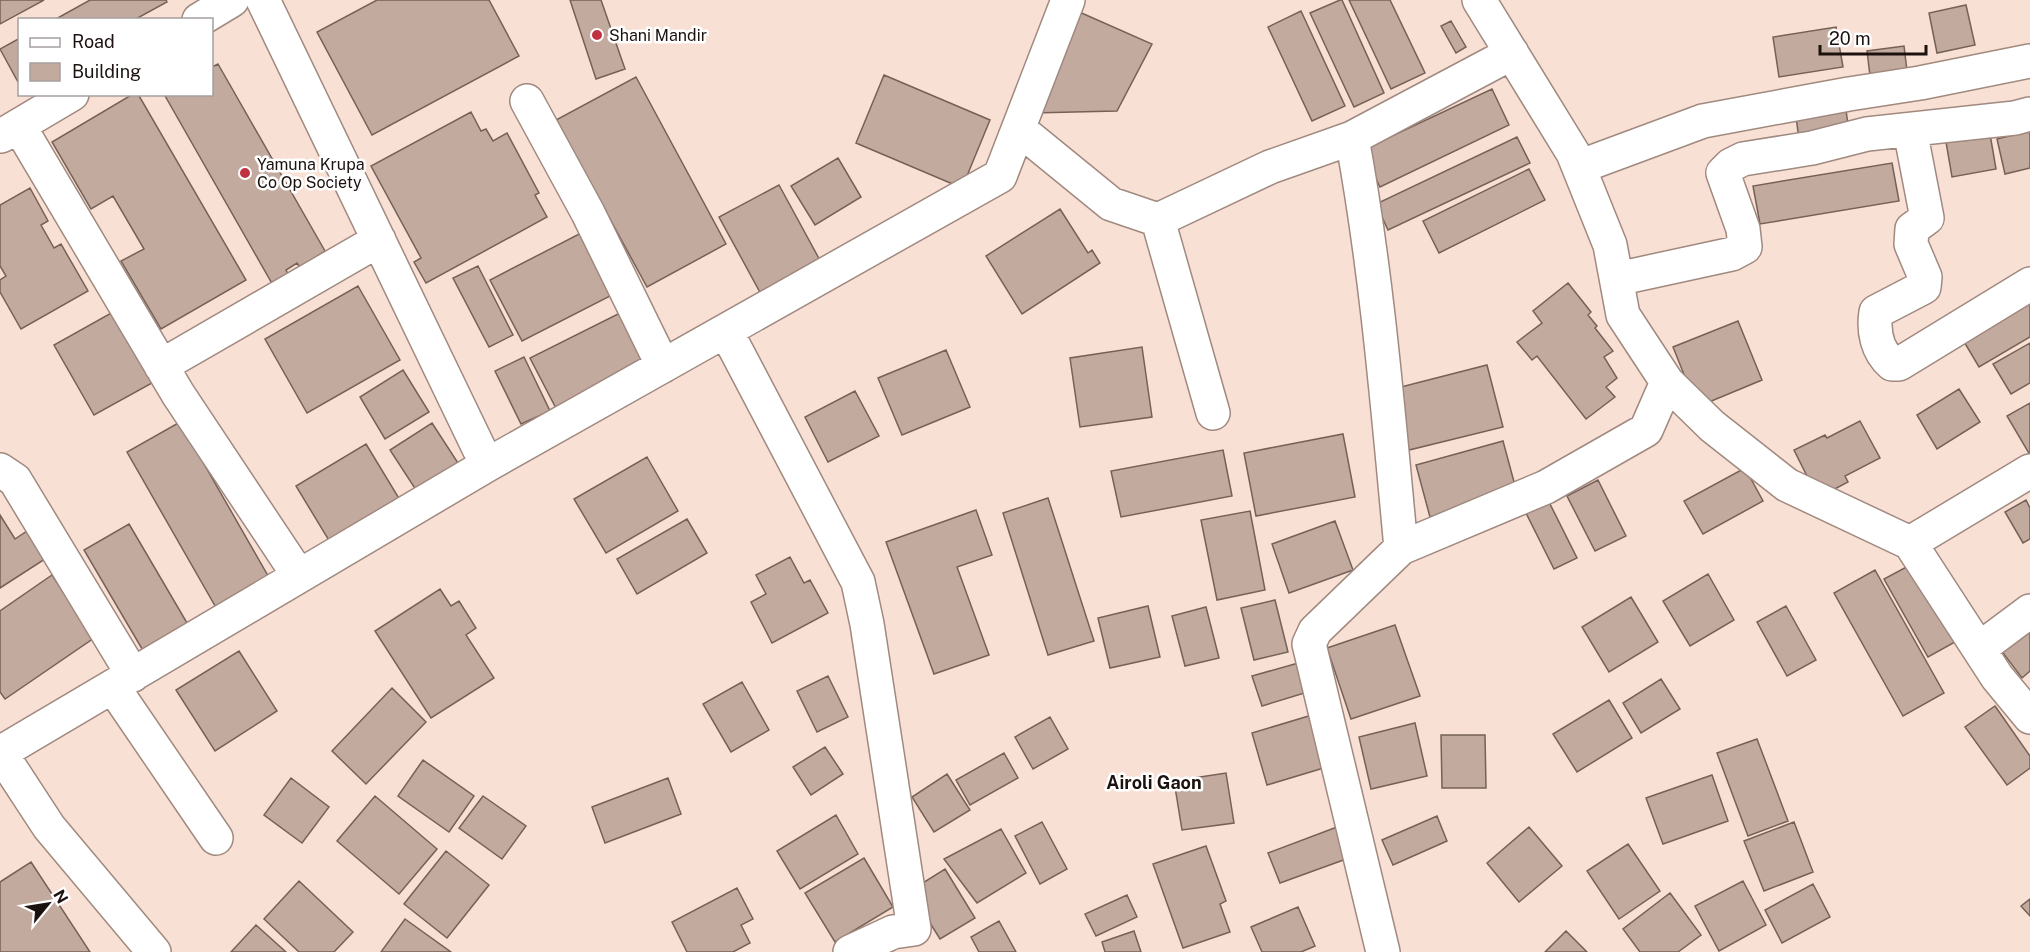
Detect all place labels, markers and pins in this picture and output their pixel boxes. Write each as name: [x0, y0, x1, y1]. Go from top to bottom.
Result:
place label: Shani Mandir: [609, 26, 707, 45]
marker: Shani Mandir: [590, 28, 604, 42]
place label: Yamuna Krupa Co Op Society: [257, 155, 365, 192]
marker: Yamuna Krupa Co Op Society: [238, 166, 252, 180]

